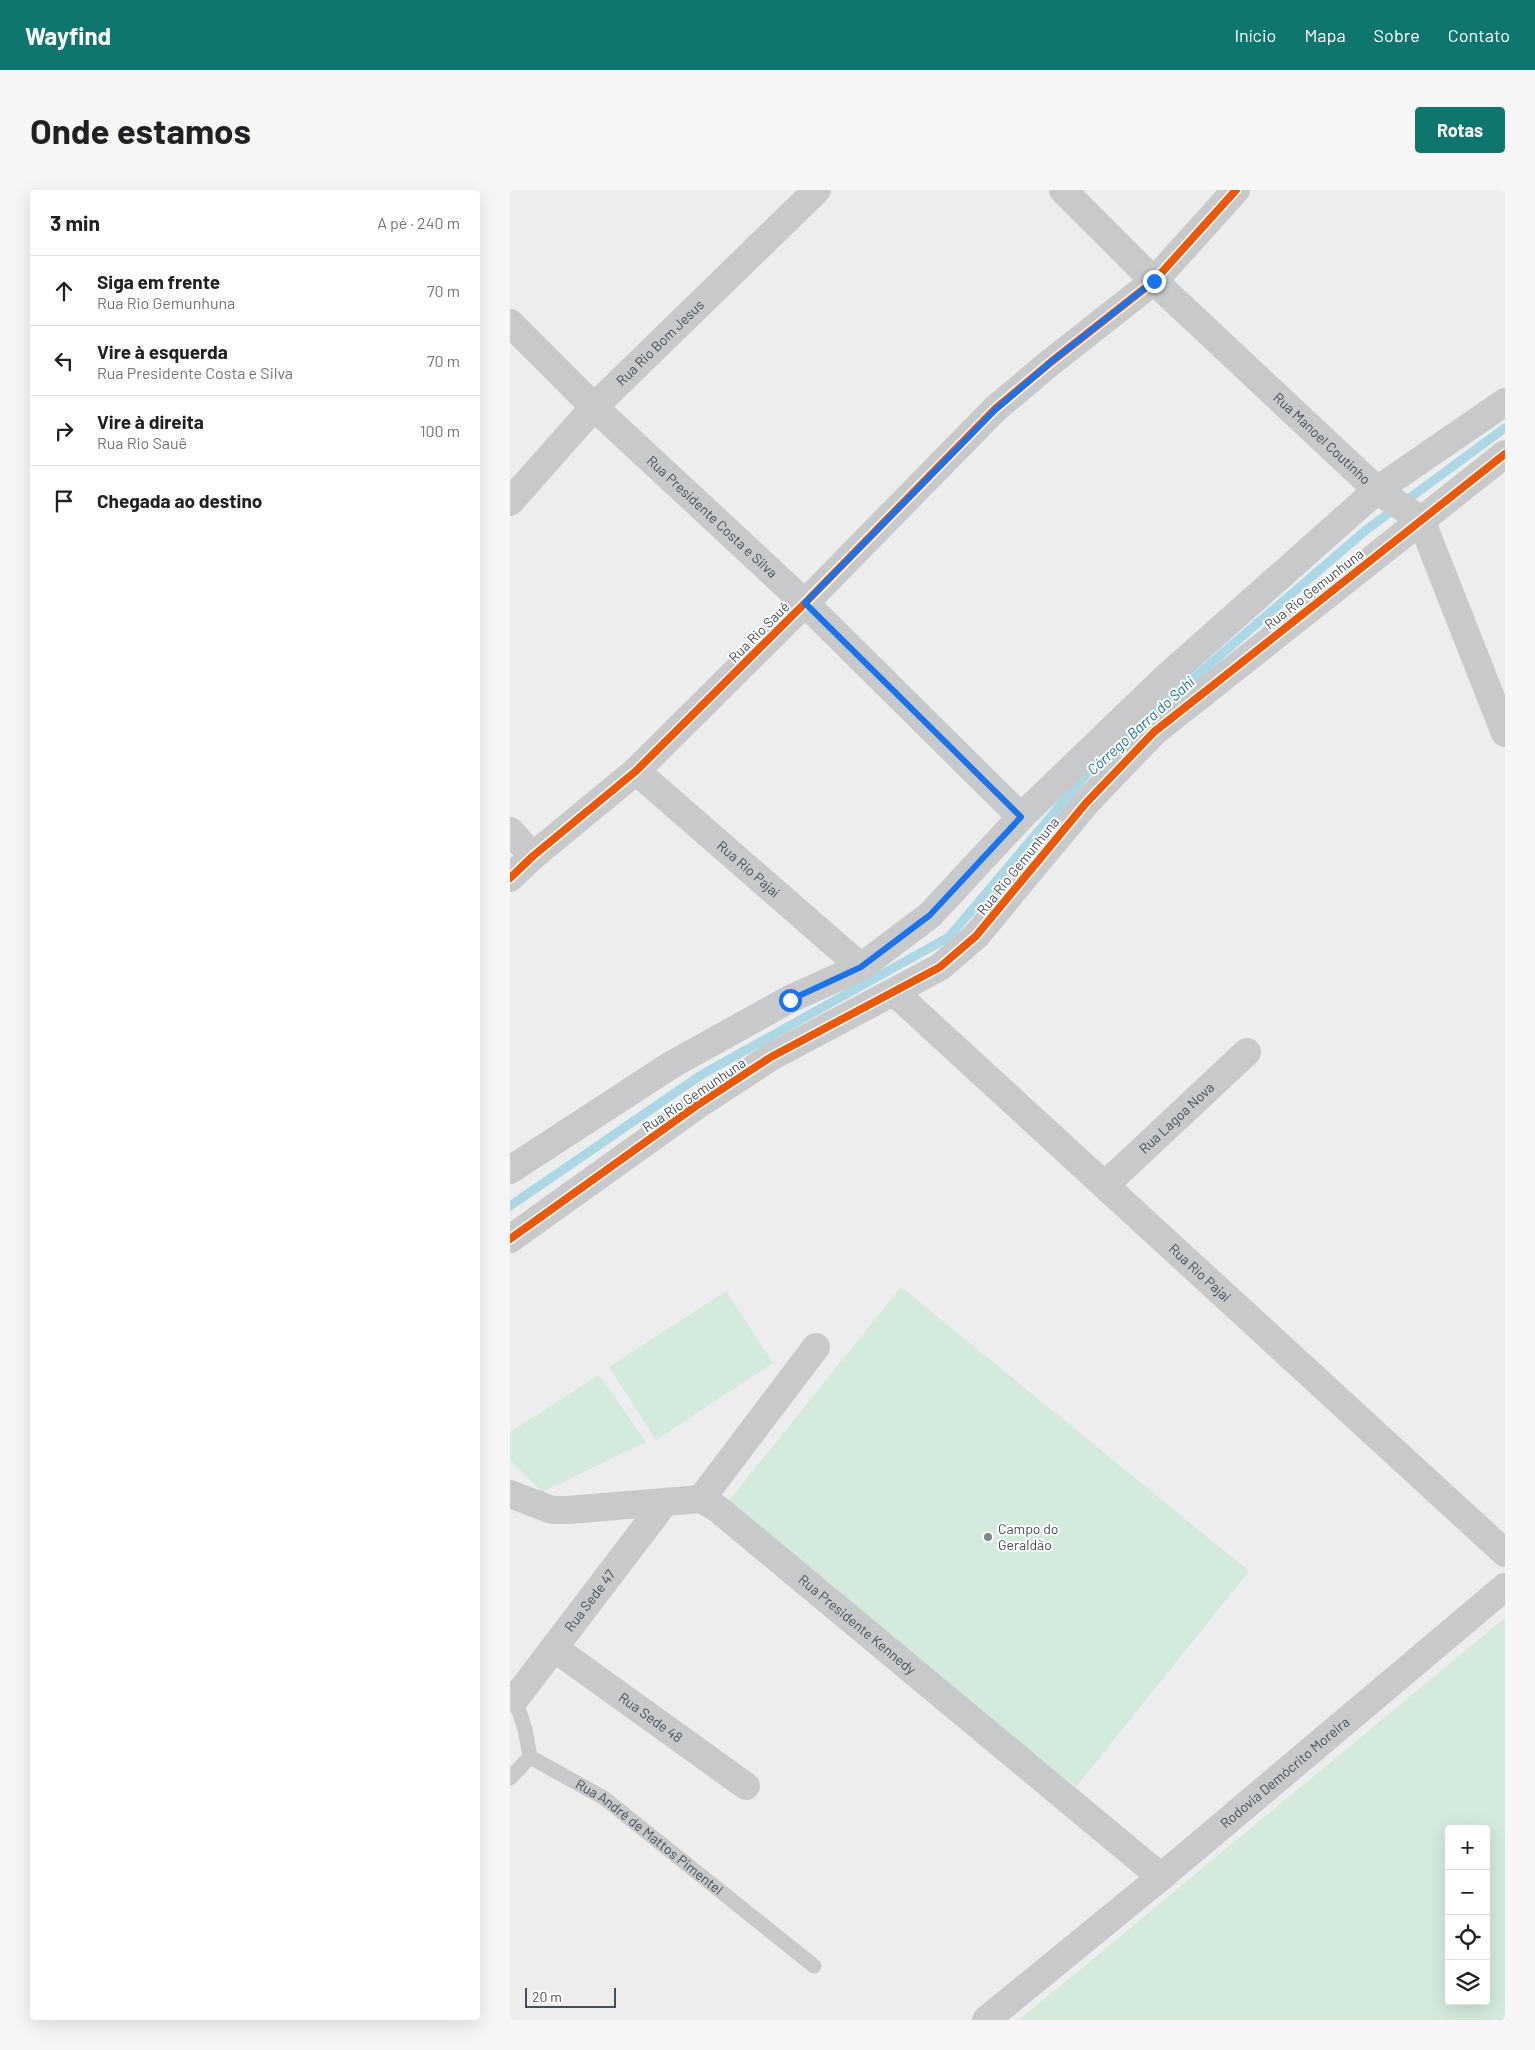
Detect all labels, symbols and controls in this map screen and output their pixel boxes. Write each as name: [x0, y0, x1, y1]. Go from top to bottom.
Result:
text: Wayfind: [25, 21, 111, 50]
text: Início: [1234, 24, 1276, 46]
text: Mapa: [1304, 24, 1346, 46]
text: Sobre: [1374, 24, 1420, 46]
text: Contato: [1448, 24, 1510, 46]
button: Rotas: [1415, 107, 1505, 153]
text: Onde estamos: [30, 109, 251, 151]
text: 3 min: [50, 210, 100, 235]
text: A pé · 240 m: [377, 213, 460, 232]
text: Siga em frente: [97, 270, 220, 293]
route end: [1143, 270, 1166, 293]
icon: ahead: [50, 277, 78, 305]
text: 70 m: [427, 281, 460, 300]
text: Rua Rio Gemunhuna: [97, 293, 235, 312]
street label: Rua Rio Bom Jesus: [612, 296, 707, 389]
text: Vire à esquerda: [97, 340, 228, 363]
icon: left: [50, 347, 78, 375]
text: 70 m: [427, 351, 460, 370]
text: Rua Presidente Costa e Silva: [97, 363, 293, 382]
street label: Rua Manoel Coutinho: [1270, 389, 1374, 488]
text: Vire à direita: [97, 410, 204, 433]
icon: right: [50, 417, 78, 445]
text: 100 m: [420, 421, 460, 440]
text: Rua Rio Sauê: [97, 433, 187, 452]
street label: Rua Presidente Costa e Silva: [644, 452, 781, 581]
icon: arrive: [50, 487, 78, 515]
text: Chegada ao destino: [97, 489, 262, 512]
street label: Rua Rio Gemunhuna: [1261, 545, 1367, 633]
street label: Rua Rio Sauê: [725, 598, 793, 666]
water label: Córrego Barra do Sahi: [1083, 672, 1198, 778]
street label: Rua Rio Gemunhuna: [973, 813, 1062, 918]
street label: Rua Rio Pajaí: [714, 837, 784, 900]
route start: [779, 989, 802, 1012]
street label: Rua Rio Gemunhuna: [639, 1054, 749, 1135]
street label: Rua Lagoa Nova: [1135, 1078, 1217, 1157]
street label: Rua Rio Pajaí: [1166, 1240, 1234, 1305]
place label: Campo do Geraldão: [998, 1520, 1058, 1553]
marker: Campo do Geraldão: [982, 1531, 994, 1543]
street label: Rua Sede 47: [560, 1566, 619, 1635]
street label: Rua Presidente Kennedy: [795, 1571, 920, 1678]
street label: Rua Sede 48: [616, 1688, 686, 1746]
street label: Rodovia Demócrito Moreira: [1216, 1713, 1353, 1831]
street label: Rua André de Mattos Pimentel: [573, 1775, 727, 1898]
map controls: [1445, 1825, 1490, 2005]
button: +: [1445, 1825, 1490, 1870]
button: −: [1445, 1870, 1490, 1915]
button: locate: [1445, 1915, 1490, 1960]
button: layers: [1445, 1960, 1490, 2005]
scale bar: [525, 1985, 616, 2008]
text: 20 m: [532, 1988, 562, 2005]

